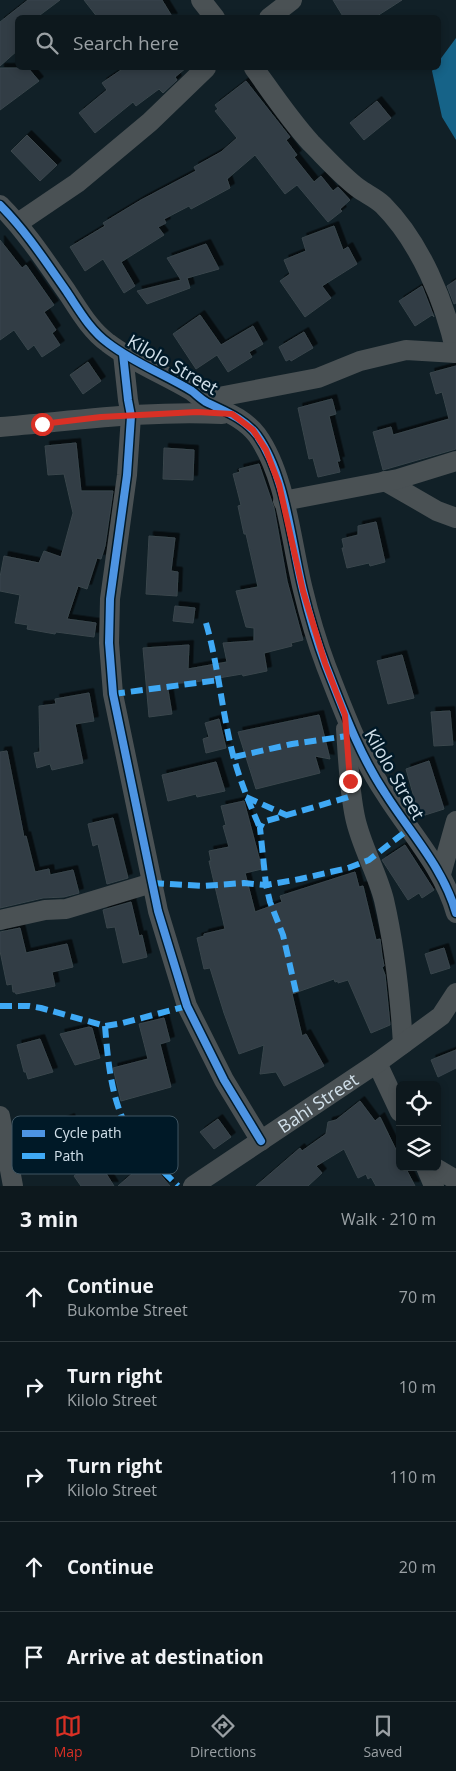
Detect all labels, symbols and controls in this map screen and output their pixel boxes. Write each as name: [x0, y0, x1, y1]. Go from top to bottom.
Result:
search box: [15, 15, 441, 70]
icon: search: [33, 29, 61, 57]
text: Search here: [73, 30, 179, 56]
street label: Kilolo Street: [123, 328, 223, 400]
route start: [31, 413, 54, 436]
street label: Kilolo Street: [359, 724, 431, 824]
route end: [339, 770, 362, 793]
street label: Bahi Street: [273, 1067, 363, 1138]
map controls: [396, 1081, 441, 1171]
button: locate: [396, 1081, 441, 1126]
legend: [12, 1116, 178, 1174]
text: Cycle path: [54, 1123, 122, 1142]
button: layers: [396, 1126, 441, 1171]
text: Path: [54, 1146, 84, 1165]
text: 3 min: [20, 1205, 78, 1233]
text: Walk · 210 m: [341, 1208, 436, 1230]
text: Continue: [67, 1273, 154, 1299]
icon: ahead: [20, 1283, 48, 1311]
text: 70 m: [399, 1286, 436, 1308]
text: Bukombe Street: [67, 1299, 188, 1321]
text: Turn right: [67, 1363, 162, 1389]
icon: right: [20, 1373, 48, 1401]
text: 10 m: [399, 1376, 436, 1398]
text: Kilolo Street: [67, 1389, 157, 1411]
text: Turn right: [67, 1453, 162, 1479]
icon: right: [20, 1463, 48, 1491]
text: 110 m: [390, 1466, 436, 1488]
text: Kilolo Street: [67, 1479, 157, 1501]
icon: ahead: [20, 1553, 48, 1581]
text: Continue: [67, 1554, 154, 1580]
text: 20 m: [399, 1556, 436, 1578]
icon: arrive: [20, 1643, 48, 1671]
text: Arrive at destination: [67, 1644, 264, 1670]
tab: Map: [54, 1712, 83, 1761]
tab: Directions: [190, 1712, 256, 1761]
tab: Saved: [363, 1712, 402, 1761]

